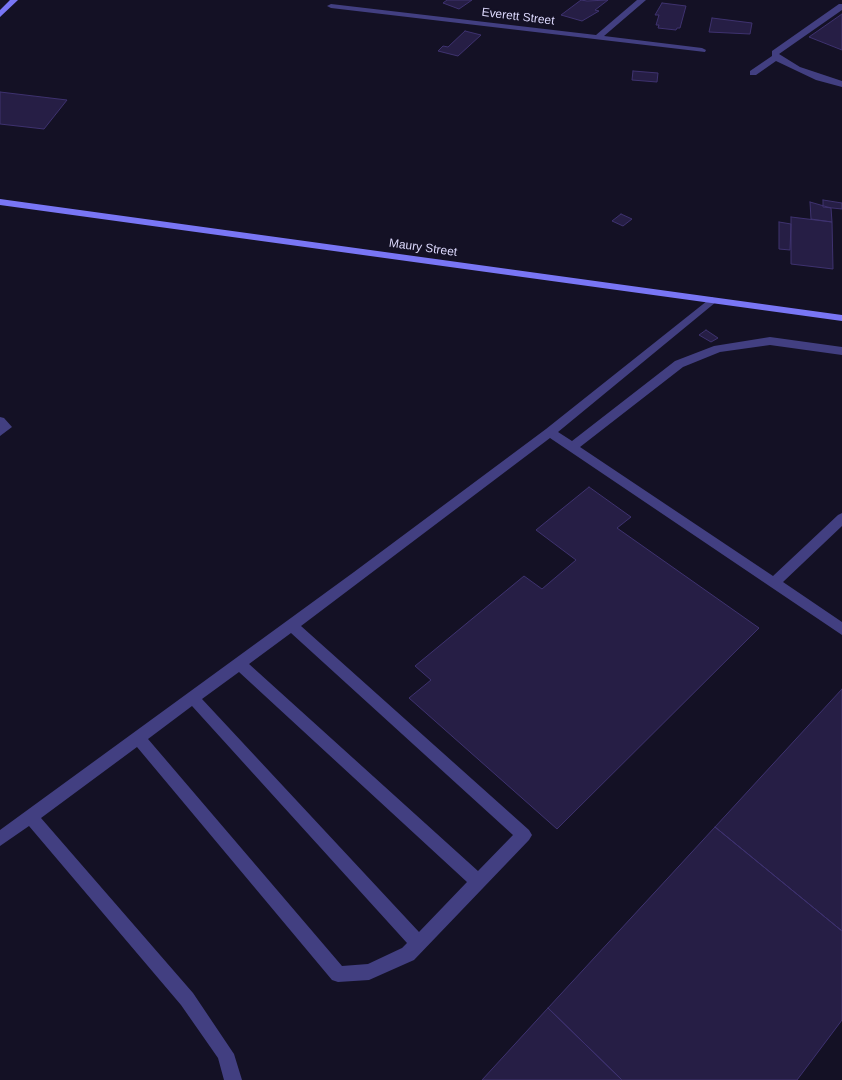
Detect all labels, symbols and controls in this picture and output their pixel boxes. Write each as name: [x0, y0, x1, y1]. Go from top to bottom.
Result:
street label: Everett Street: [481, 5, 555, 29]
street label: Maury Street: [388, 236, 458, 260]

